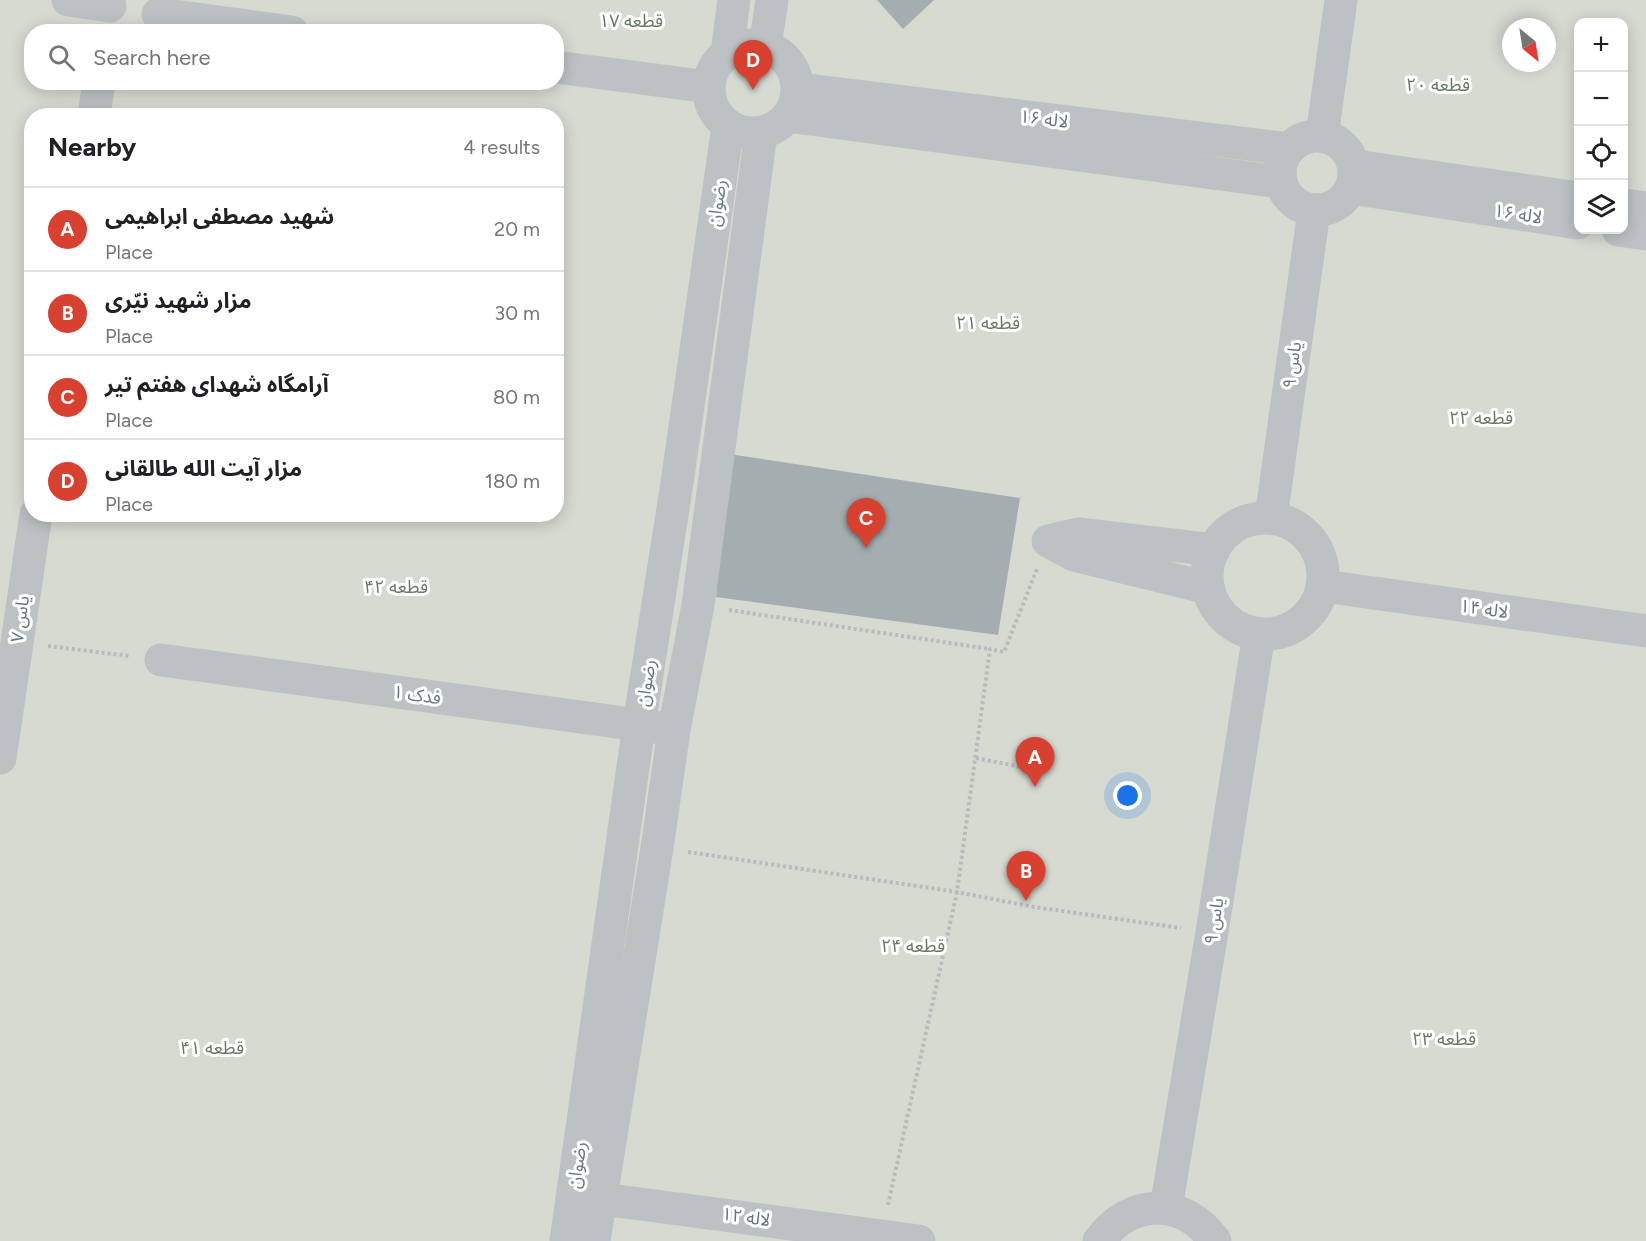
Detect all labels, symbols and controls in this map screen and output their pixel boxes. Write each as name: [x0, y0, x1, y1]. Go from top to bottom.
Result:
park label: قطعه ۱۷: [599, 10, 663, 32]
north arrow: [1502, 18, 1556, 72]
map controls: [1574, 18, 1628, 234]
button: +: [1574, 18, 1628, 72]
search box: [24, 24, 564, 90]
pin: D: [734, 40, 772, 90]
icon: search: [45, 41, 78, 74]
text: Search here: [93, 44, 211, 71]
button: −: [1574, 72, 1628, 126]
park label: قطعه ۲۰: [1406, 74, 1470, 96]
street label: لاله ۱۶: [1018, 105, 1070, 133]
button: locate: [1574, 126, 1628, 180]
text: Nearby: [48, 131, 136, 163]
text: 4 results: [463, 135, 540, 159]
street label: رضوان: [703, 178, 731, 228]
button: layers: [1574, 180, 1628, 234]
street label: لاله ۱۶: [1492, 199, 1544, 229]
text: شهید مصطفی ابراهیمی: [105, 203, 334, 230]
text: A: [60, 217, 75, 241]
text: 20 m: [494, 217, 540, 241]
text: Place: [105, 240, 153, 264]
text: مزار شهید نیّری: [105, 287, 252, 314]
text: B: [61, 301, 74, 325]
text: 30 m: [494, 301, 540, 325]
park label: قطعه ۲۱: [956, 312, 1020, 334]
text: Place: [105, 324, 153, 348]
street label: یاس ۹: [1278, 340, 1306, 390]
text: آرامگاه شهدای هفتم تیر: [105, 371, 329, 398]
text: C: [60, 385, 75, 409]
text: 80 m: [493, 385, 540, 409]
park label: قطعه ۲۲: [1449, 407, 1513, 429]
text: Place: [105, 408, 153, 432]
text: مزار آیت الله طالقانی: [105, 455, 302, 482]
text: D: [61, 469, 75, 493]
text: 180 m: [485, 469, 540, 493]
text: Place: [105, 492, 153, 516]
pin: C: [846, 498, 886, 548]
park label: قطعه ۴۲: [364, 576, 428, 598]
street label: یاس ۷: [6, 594, 34, 644]
street label: لاله ۱۴: [1458, 595, 1510, 623]
street label: رضوان: [631, 658, 661, 708]
street label: فدک ۱: [392, 681, 442, 709]
pin: A: [1016, 738, 1054, 787]
your location: [1113, 781, 1142, 810]
pin: B: [1006, 852, 1046, 901]
street label: یاس ۹: [1199, 896, 1229, 946]
park label: قطعه ۲۴: [881, 935, 945, 957]
park label: قطعه ۲۳: [1412, 1028, 1476, 1050]
park label: قطعه ۴۱: [180, 1037, 244, 1059]
street label: رضوان: [563, 1140, 591, 1190]
street label: لاله ۱۲: [720, 1203, 772, 1231]

